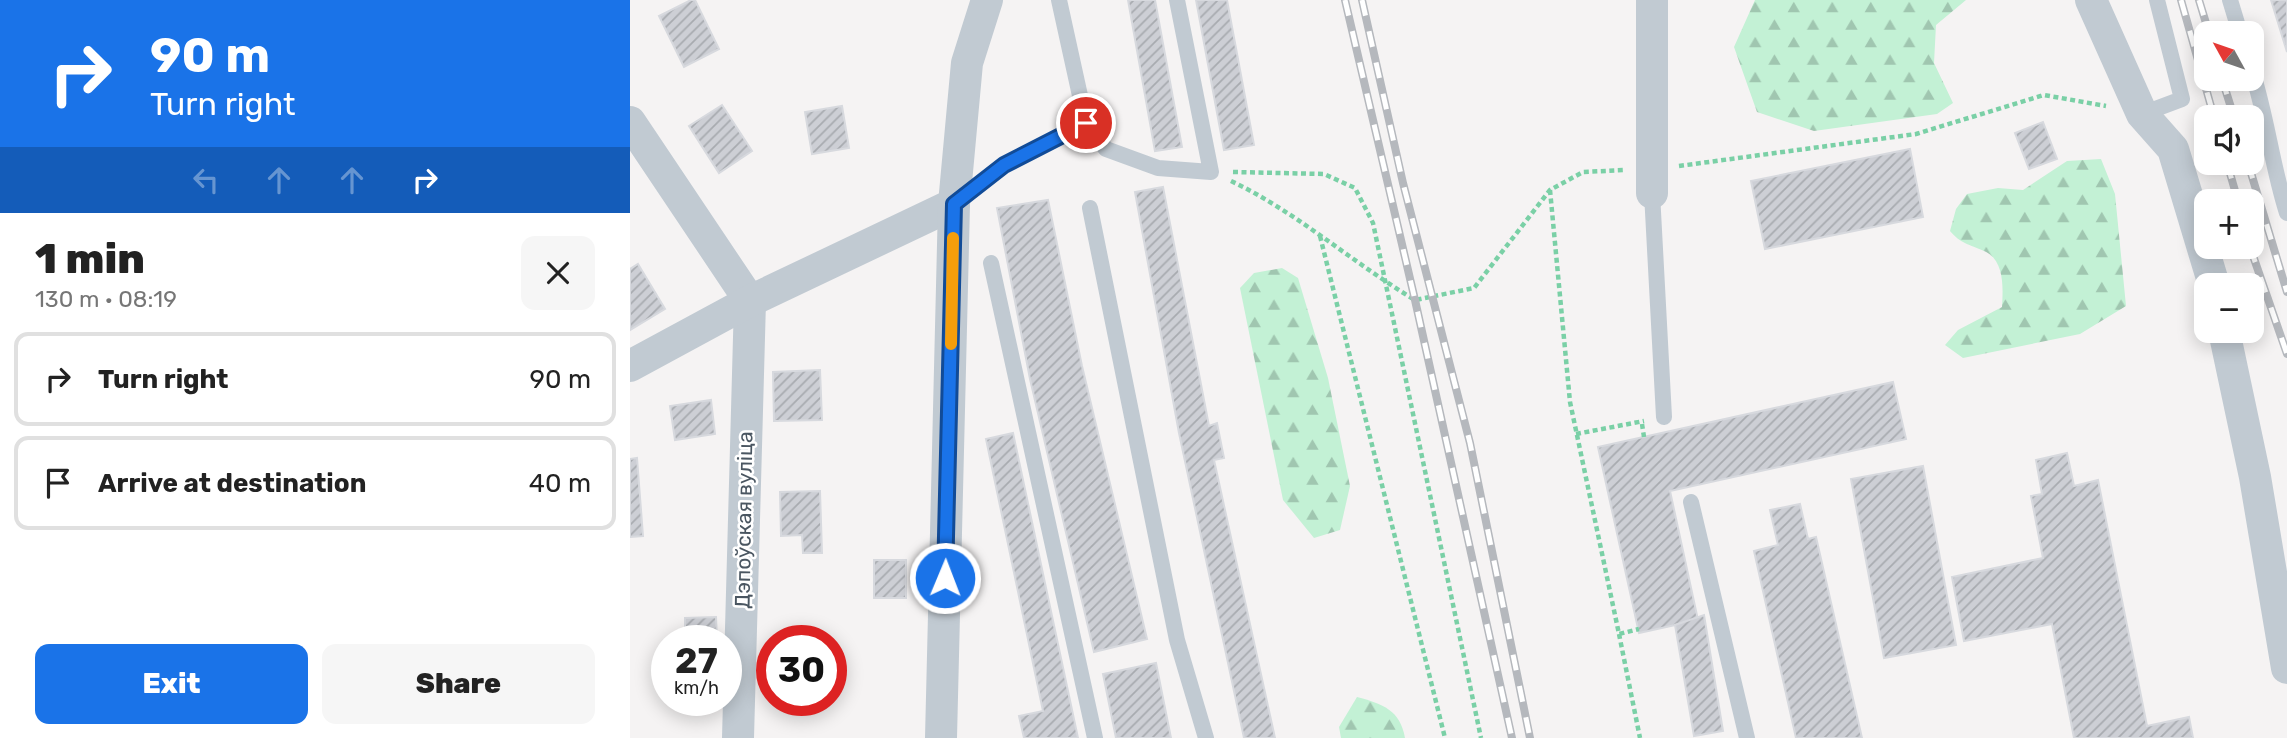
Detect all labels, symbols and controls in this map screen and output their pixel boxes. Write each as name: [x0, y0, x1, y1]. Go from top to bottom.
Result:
north arrow: [2194, 21, 2264, 91]
map controls: [2194, 21, 2264, 343]
text: 90 m: [150, 26, 270, 84]
icon: right: [35, 28, 126, 119]
text: Turn right: [150, 85, 295, 123]
pin: [1056, 93, 1116, 153]
icon: arrive: [1067, 104, 1105, 142]
button: sound: [2194, 105, 2264, 175]
icon: left: [187, 161, 225, 199]
icon: ahead: [260, 161, 298, 199]
icon: ahead: [333, 161, 371, 199]
icon: right: [406, 161, 444, 199]
button: +: [2194, 189, 2264, 259]
text: 1 min: [35, 234, 145, 284]
button: close: [521, 236, 595, 310]
button: −: [2194, 273, 2264, 343]
text: 130 m · 08:19: [35, 285, 177, 313]
icon: right: [39, 360, 77, 398]
text: Turn right: [98, 364, 228, 395]
text: 90 m: [530, 364, 591, 395]
street label: Дэпоўская вуліца: [729, 431, 758, 609]
icon: arrive: [39, 464, 77, 502]
text: Arrive at destination: [98, 468, 366, 499]
text: 40 m: [529, 468, 591, 499]
position arrow: [908, 541, 982, 615]
speed limit sign: 30: [756, 625, 847, 716]
text: 27: [675, 640, 718, 682]
button: Exit: [35, 644, 308, 724]
button: Share: [322, 644, 595, 724]
text: km/h: [674, 677, 719, 699]

